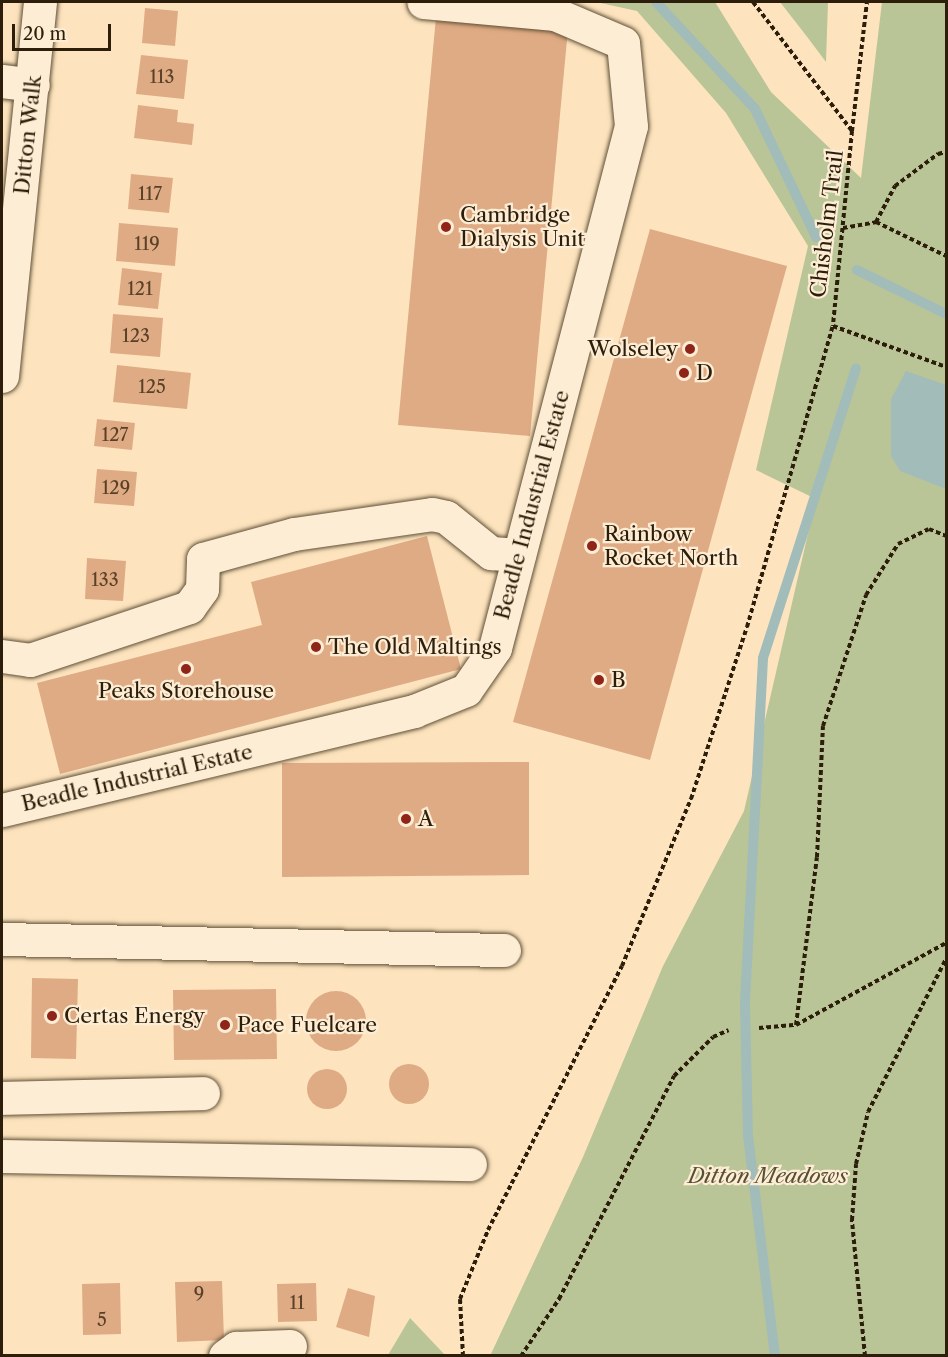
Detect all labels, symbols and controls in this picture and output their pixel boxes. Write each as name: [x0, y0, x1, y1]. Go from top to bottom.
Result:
scale bar: [15, 12, 114, 50]
text: 20 m: [23, 23, 66, 45]
house number: 113: [149, 66, 175, 88]
street label: Ditton Walk: [9, 74, 47, 196]
street label: Chisholm Trail: [805, 148, 849, 300]
house number: 117: [138, 183, 162, 205]
place label: Cambridge Dialysis Unit: [460, 202, 585, 252]
marker: Cambridge Dialysis Unit: [437, 218, 455, 236]
house number: 119: [134, 233, 160, 255]
house number: 121: [127, 278, 153, 300]
house number: 123: [122, 325, 150, 347]
place label: Wolseley: [587, 336, 678, 362]
marker: Wolseley: [683, 342, 697, 356]
place label: D: [696, 360, 713, 386]
marker: D: [677, 366, 691, 380]
house number: 125: [138, 376, 166, 398]
street label: Beadle Industrial Estate: [489, 388, 575, 622]
house number: 127: [102, 424, 128, 446]
house number: 129: [102, 477, 130, 499]
place label: Rainbow Rocket North: [604, 521, 738, 571]
marker: Rainbow Rocket North: [585, 539, 599, 553]
house number: 133: [91, 569, 119, 591]
place label: The Old Maltings: [328, 634, 502, 660]
marker: The Old Maltings: [309, 640, 323, 654]
marker: Peaks Storehouse: [179, 662, 193, 676]
place label: B: [611, 667, 626, 693]
marker: B: [592, 673, 606, 687]
place label: Peaks Storehouse: [98, 678, 274, 704]
street label: Beadle Industrial Estate: [19, 739, 255, 817]
place label: A: [418, 806, 434, 832]
marker: A: [399, 812, 413, 826]
place label: Certas Energy: [64, 1003, 205, 1029]
marker: Certas Energy: [45, 1009, 59, 1023]
place label: Pace Fuelcare: [237, 1012, 377, 1038]
marker: Pace Fuelcare: [218, 1018, 232, 1032]
park label: Ditton Meadows: [688, 1163, 848, 1189]
house number: 9: [194, 1283, 204, 1305]
house number: 11: [289, 1292, 305, 1314]
house number: 5: [97, 1309, 107, 1331]

